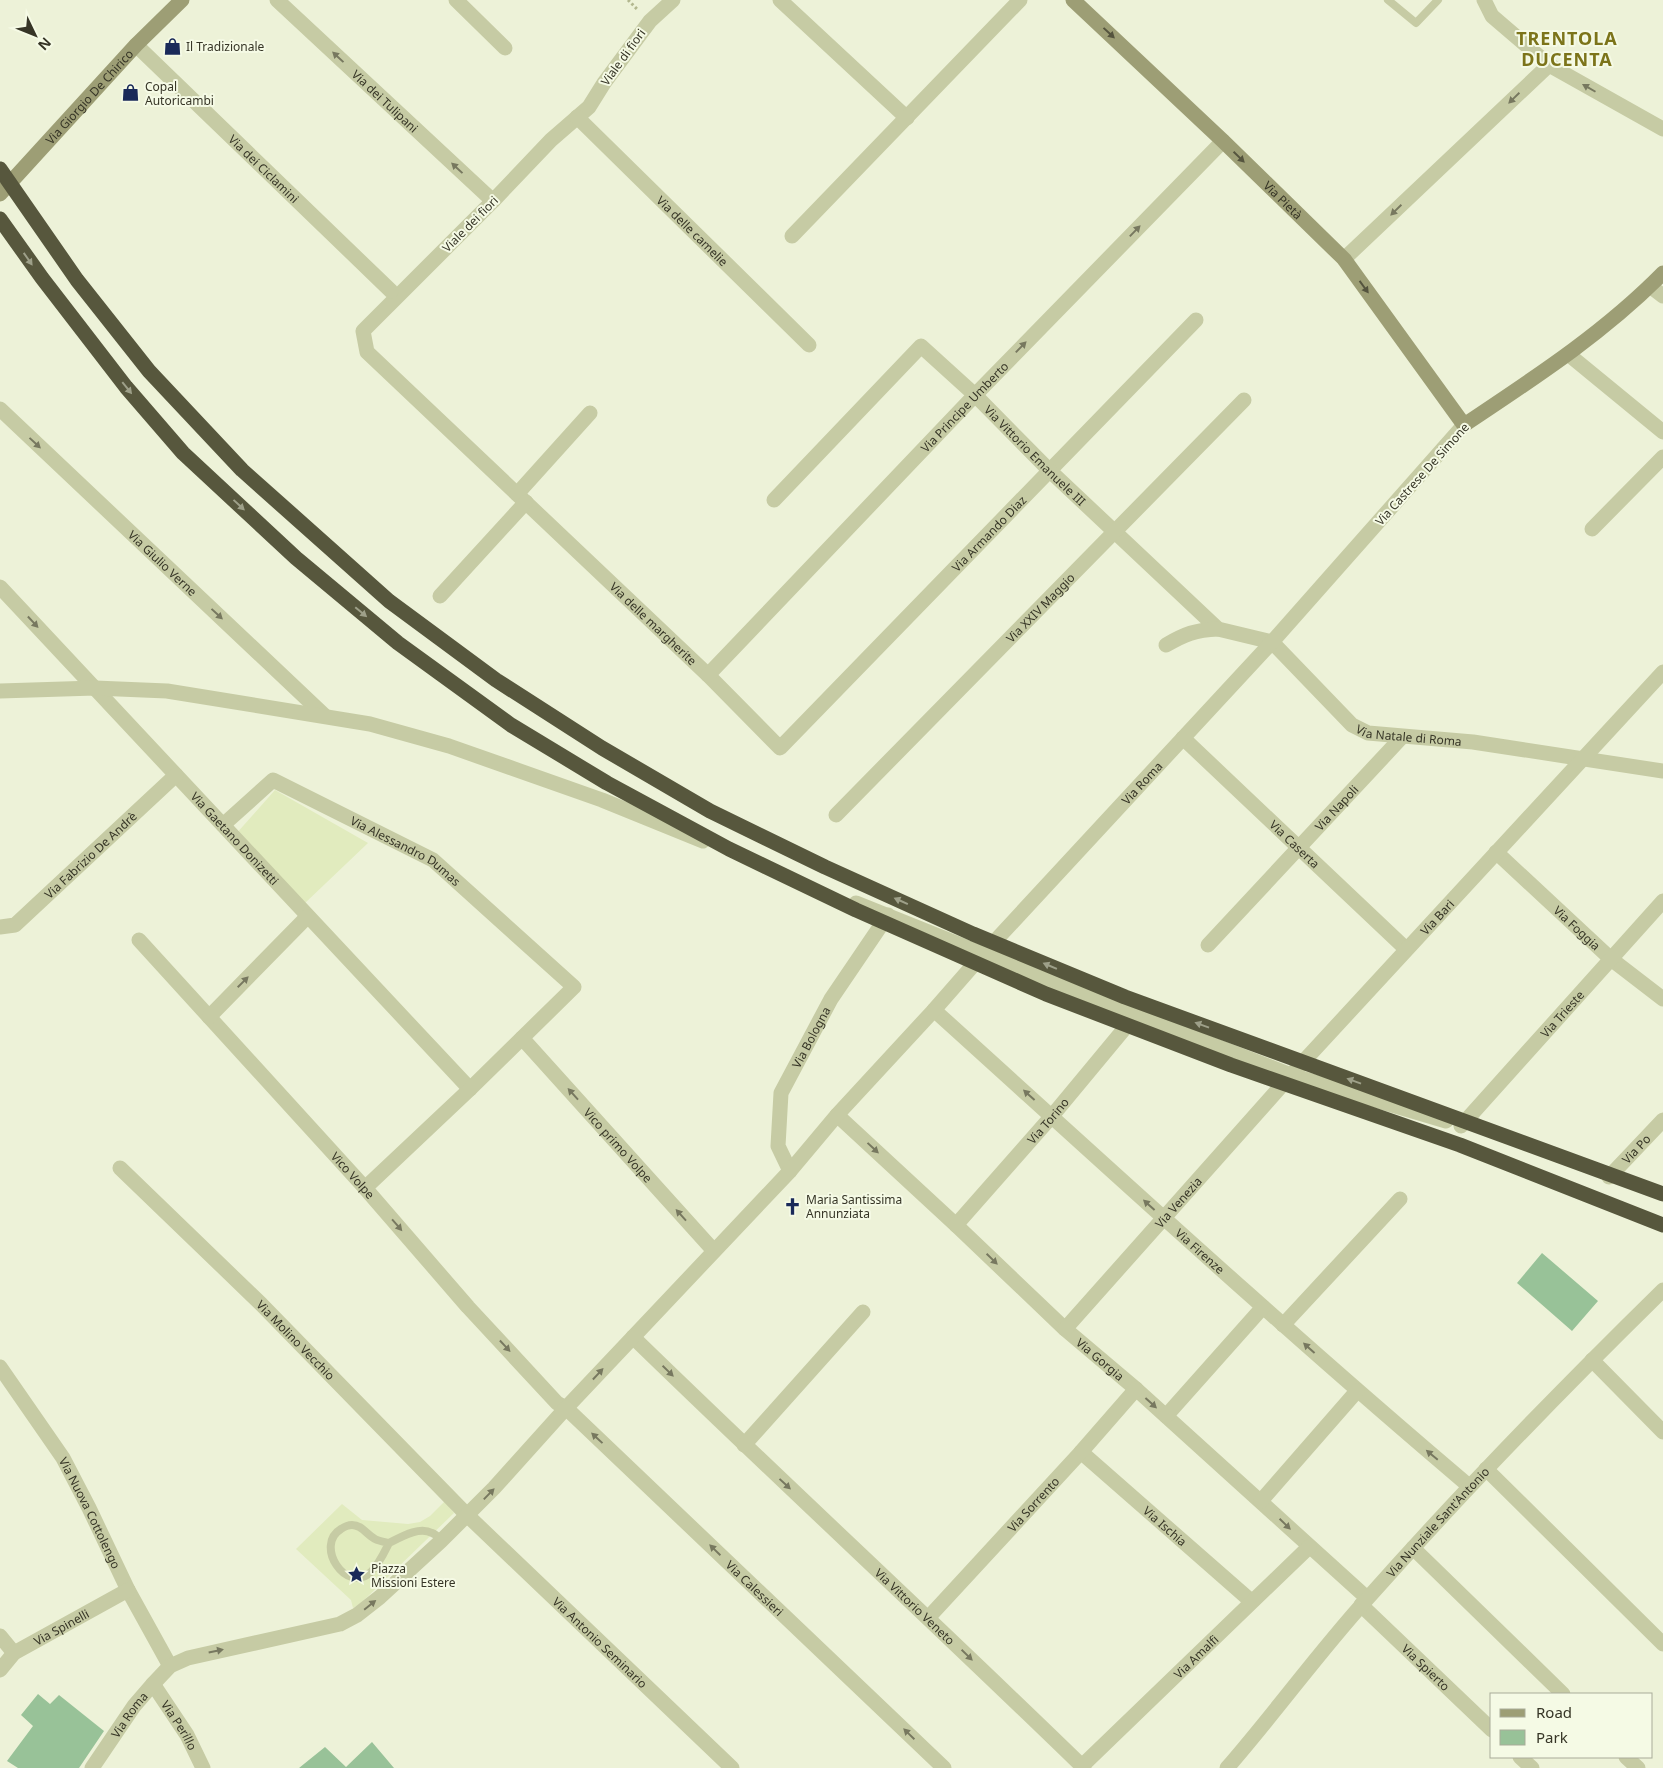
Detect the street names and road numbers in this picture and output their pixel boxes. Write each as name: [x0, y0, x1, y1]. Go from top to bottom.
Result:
street label: Viale di fiori: [597, 25, 649, 89]
street label: Via Giorgio De Chirico: [41, 45, 137, 148]
street label: Via dei Tulipani: [348, 66, 422, 136]
street label: Via dei Ciclamini: [225, 131, 303, 207]
street label: Via Pietà: [1260, 177, 1306, 223]
street label: Viale dei fiori: [438, 192, 502, 256]
street label: Via delle camelie: [653, 192, 732, 270]
street label: Via Principe Umberto: [917, 358, 1012, 456]
street label: Via Vittorio Emanuele III: [981, 401, 1090, 509]
street label: Via Castrese De Simone: [1371, 419, 1473, 529]
street label: Via Armando Diaz: [948, 491, 1030, 575]
street label: Via Giulio Verne: [125, 526, 201, 600]
street label: Via XXIV Maggio: [1002, 569, 1078, 646]
street label: Via delle margherite: [606, 578, 701, 669]
street label: Via Natale di Roma: [1353, 720, 1462, 750]
street label: Via Roma: [1117, 758, 1166, 808]
street label: Via Napoli: [1311, 781, 1362, 834]
street label: Via Gaetano Donizetti: [187, 788, 283, 888]
street label: Via Fabrizio De Andrè: [40, 807, 140, 902]
street label: Via Alessandro Dumas: [348, 812, 465, 890]
street label: Via Caserta: [1266, 816, 1324, 872]
street label: Via Bari: [1416, 896, 1458, 938]
street label: Via Foggia: [1550, 902, 1604, 954]
street label: Via Trieste: [1536, 986, 1588, 1041]
street label: Via Bologna: [787, 1004, 834, 1071]
street label: Via Torino: [1023, 1094, 1072, 1147]
street label: Vico primo Volpe: [580, 1104, 657, 1186]
street label: Via Po: [1618, 1130, 1654, 1167]
street label: Vico Volpe: [327, 1148, 379, 1202]
street label: Via Venezia: [1151, 1173, 1205, 1231]
street label: Via Firenze: [1172, 1224, 1229, 1278]
street label: Via Molino Vecchio: [253, 1296, 339, 1384]
street label: Via Gorgia: [1073, 1334, 1128, 1384]
street label: Via Nuova Cottolengo: [55, 1454, 125, 1571]
street label: Via Nunziale Sant'Antonio: [1382, 1463, 1493, 1581]
street label: Via Sorrento: [1003, 1473, 1063, 1535]
street label: Via Ischia: [1140, 1502, 1191, 1550]
street label: Via Calessieri: [722, 1556, 788, 1620]
street label: Via Vittorio Veneto: [871, 1564, 959, 1648]
street label: Via Antonio Seminario: [549, 1593, 651, 1692]
street label: Via Spinelli: [31, 1605, 92, 1649]
street label: Via Amalfi: [1170, 1631, 1222, 1682]
street label: Via Spierto: [1398, 1640, 1454, 1694]
street label: Via Roma: [107, 1688, 151, 1741]
street label: Via Perillo: [158, 1697, 201, 1753]

